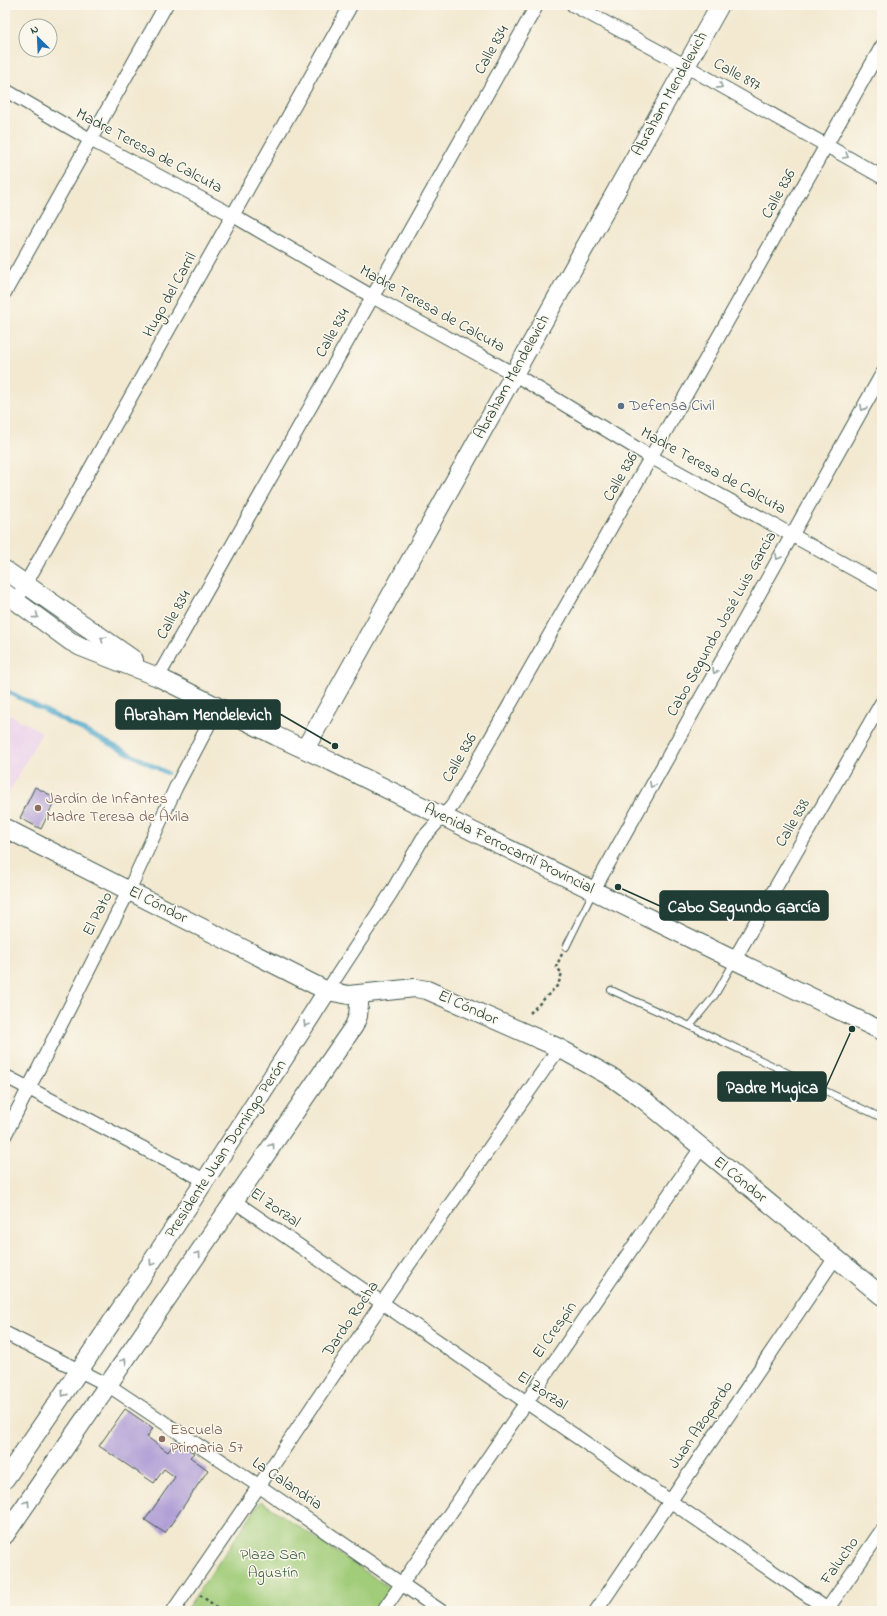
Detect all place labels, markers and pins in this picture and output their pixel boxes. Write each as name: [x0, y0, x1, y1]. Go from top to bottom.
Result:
place label: Defensa Civil: [628, 394, 715, 418]
marker: Defensa Civil: [616, 401, 626, 411]
callout: Abraham Mendelevich: [116, 700, 280, 729]
place label: Jardín de Infantes Madre Teresa de Ávila: [46, 787, 189, 829]
marker: Jardín de Infantes Madre Teresa de Ávila: [33, 803, 43, 813]
callout: Cabo Segundo García: [660, 891, 828, 920]
callout: Padre Mugica: [718, 1072, 826, 1101]
place label: Escuela Primaria 57: [170, 1418, 244, 1460]
marker: Escuela Primaria 57: [157, 1434, 167, 1444]

